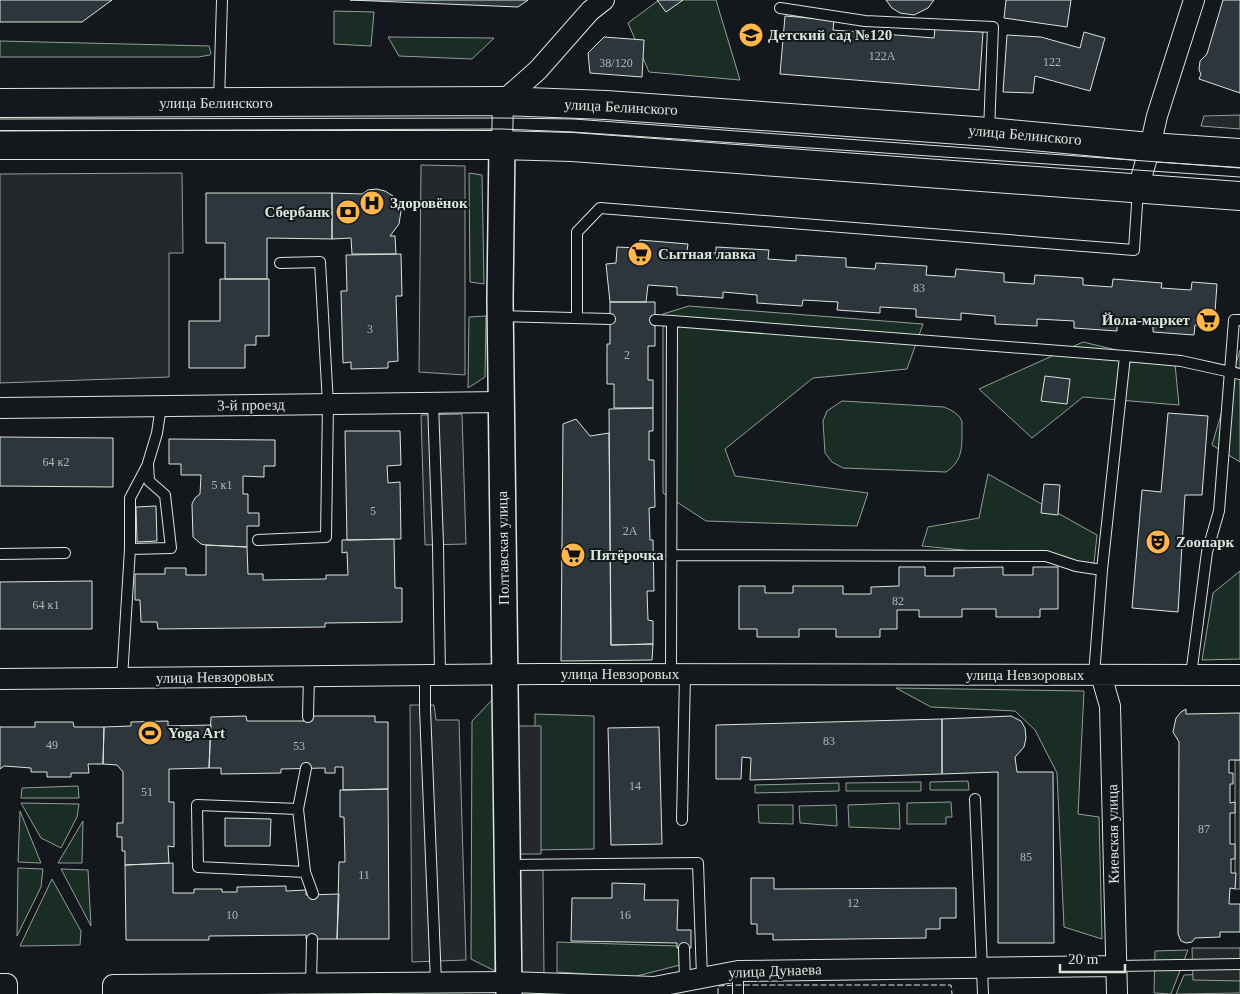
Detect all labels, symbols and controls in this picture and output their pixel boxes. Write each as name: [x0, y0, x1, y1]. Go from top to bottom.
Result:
school or university icon: Детский сад №120: [738, 22, 764, 48]
place label: Детский сад №120: [768, 27, 892, 43]
house number: 122А: [869, 49, 896, 63]
house number: 122: [1043, 55, 1061, 69]
house number: 38/120: [599, 56, 633, 70]
street label: улица Белинского: [159, 95, 273, 111]
street label: улица Белинского: [564, 96, 678, 118]
street label: улица Белинского: [968, 122, 1082, 148]
hospital icon: Здоровёнок: [359, 190, 385, 216]
place label: Здоровёнок: [390, 195, 468, 211]
bank icon: Сбербанк: [335, 199, 361, 225]
place label: Сбербанк: [264, 204, 330, 220]
supermarket icon: Сытная лавка: [627, 241, 653, 267]
place label: Сытная лавка: [658, 246, 756, 262]
house number: 83: [913, 281, 925, 295]
supermarket icon: Йола-маркет: [1195, 307, 1221, 333]
place label: Йола-маркет: [1102, 312, 1191, 328]
house number: 3: [367, 322, 373, 336]
house number: 2: [624, 348, 630, 362]
street label: 3-й проезд: [217, 396, 285, 414]
house number: 64 к2: [43, 455, 69, 469]
house number: 5 к1: [212, 478, 232, 492]
street label: Полтавская улица: [494, 490, 512, 605]
house number: 5: [370, 504, 376, 518]
house number: 2А: [623, 524, 638, 538]
theatre icon: Zooпарк: [1145, 529, 1171, 555]
place label: Zooпарк: [1176, 534, 1234, 550]
supermarket icon: Пятёрочка: [560, 542, 586, 568]
place label: Пятёрочка: [590, 547, 664, 563]
house number: 82: [892, 594, 904, 608]
house number: 64 к1: [33, 598, 59, 612]
street label: улица Невзоровых: [561, 666, 680, 682]
street label: улица Невзоровых: [966, 667, 1085, 683]
street label: улица Невзоровых: [156, 668, 275, 686]
sports icon: Yoga Art: [137, 720, 163, 746]
place label: Yoga Art: [168, 725, 225, 741]
house number: 83: [823, 734, 835, 748]
house number: 49: [46, 738, 58, 752]
house number: 53: [293, 739, 305, 753]
house number: 14: [629, 779, 641, 793]
street label: Киевская улица: [1104, 784, 1122, 884]
house number: 51: [141, 785, 153, 799]
house number: 87: [1198, 822, 1210, 836]
house number: 85: [1020, 850, 1032, 864]
house number: 11: [358, 868, 370, 882]
house number: 12: [847, 896, 859, 910]
house number: 10: [226, 908, 238, 922]
house number: 16: [619, 908, 631, 922]
scale bar: [1060, 942, 1125, 974]
text: 20 m: [1068, 951, 1099, 967]
street label: улица Дунаева: [728, 961, 822, 981]

